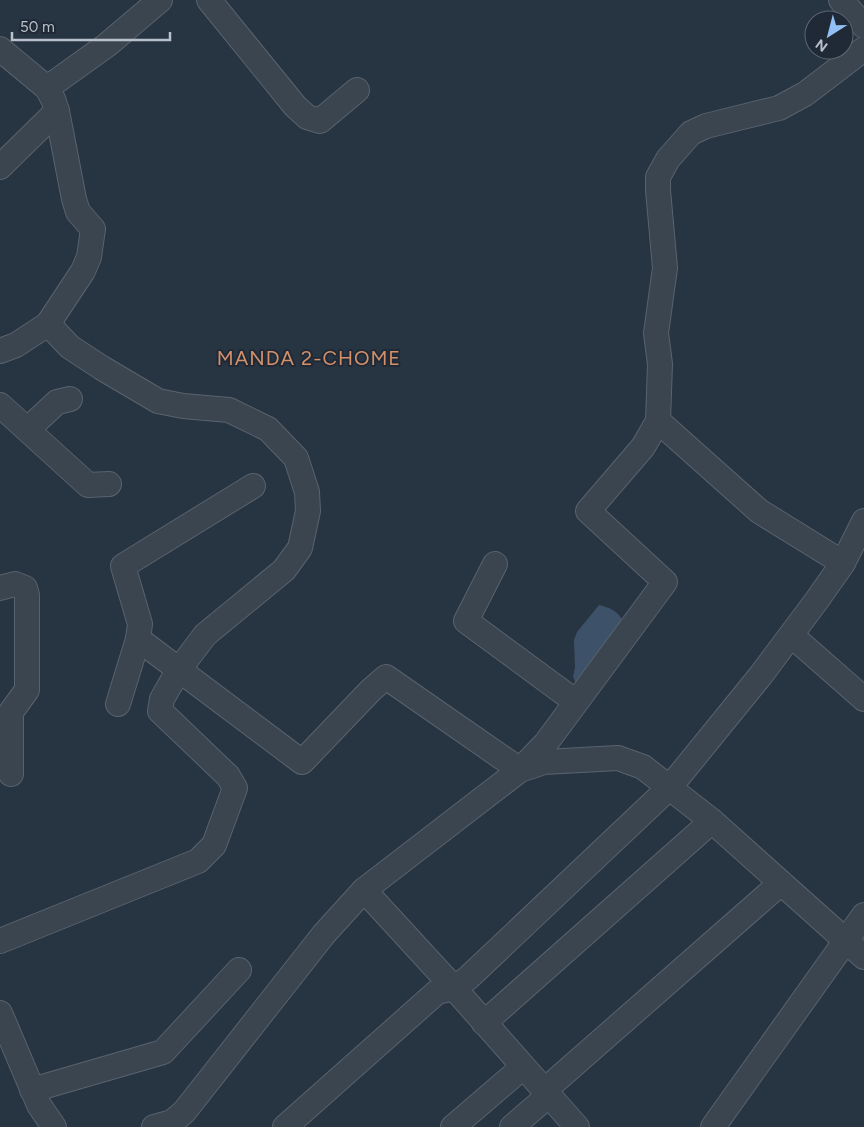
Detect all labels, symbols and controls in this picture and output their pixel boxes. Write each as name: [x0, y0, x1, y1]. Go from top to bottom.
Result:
scale bar: [12, 10, 170, 42]
north arrow: [804, 10, 854, 60]
text: 50 m: [20, 18, 55, 36]
text: N: [812, 35, 831, 55]
district label: MANDA 2-CHOME: [217, 346, 401, 370]

